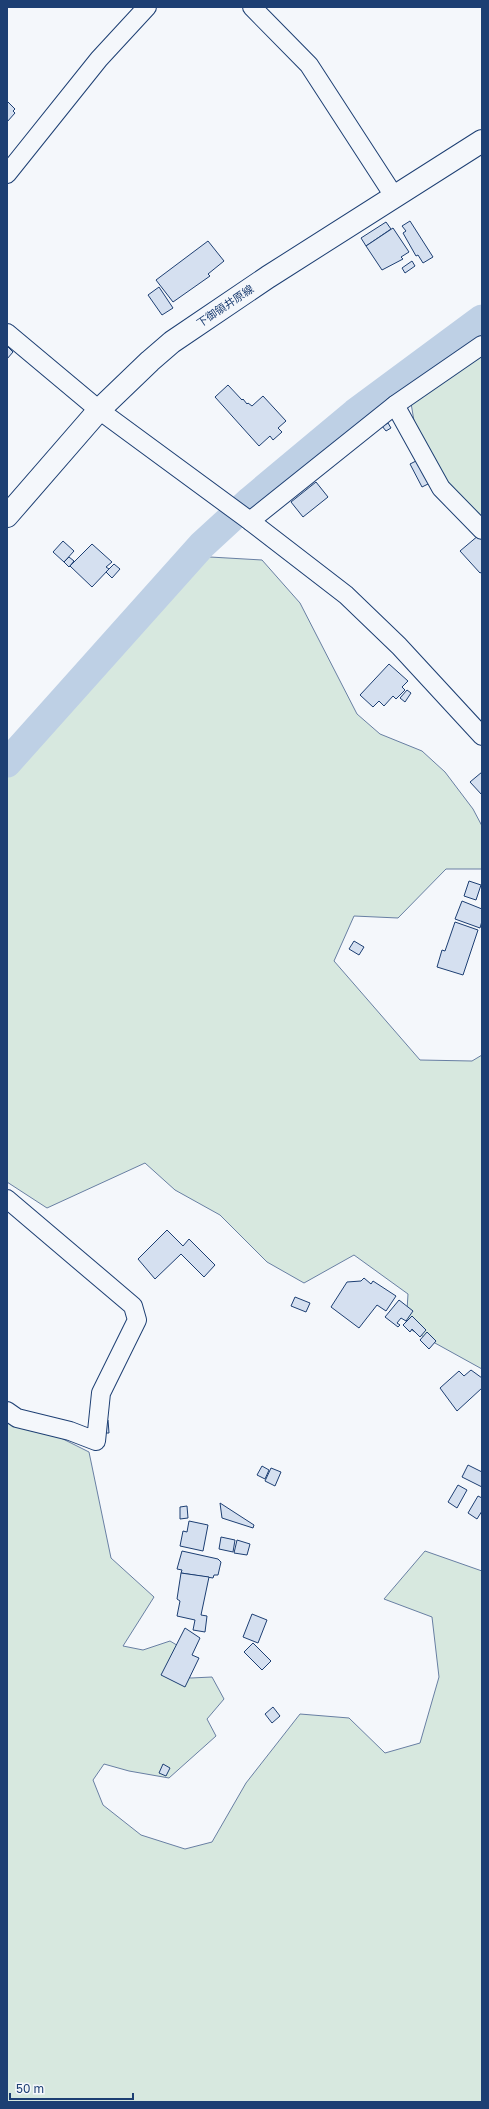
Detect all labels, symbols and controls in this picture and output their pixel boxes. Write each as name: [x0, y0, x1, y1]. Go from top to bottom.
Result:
street label: 下御領井原線: [194, 282, 256, 329]
scale bar: [10, 2075, 133, 2101]
text: 50 m: [16, 2081, 44, 2096]

